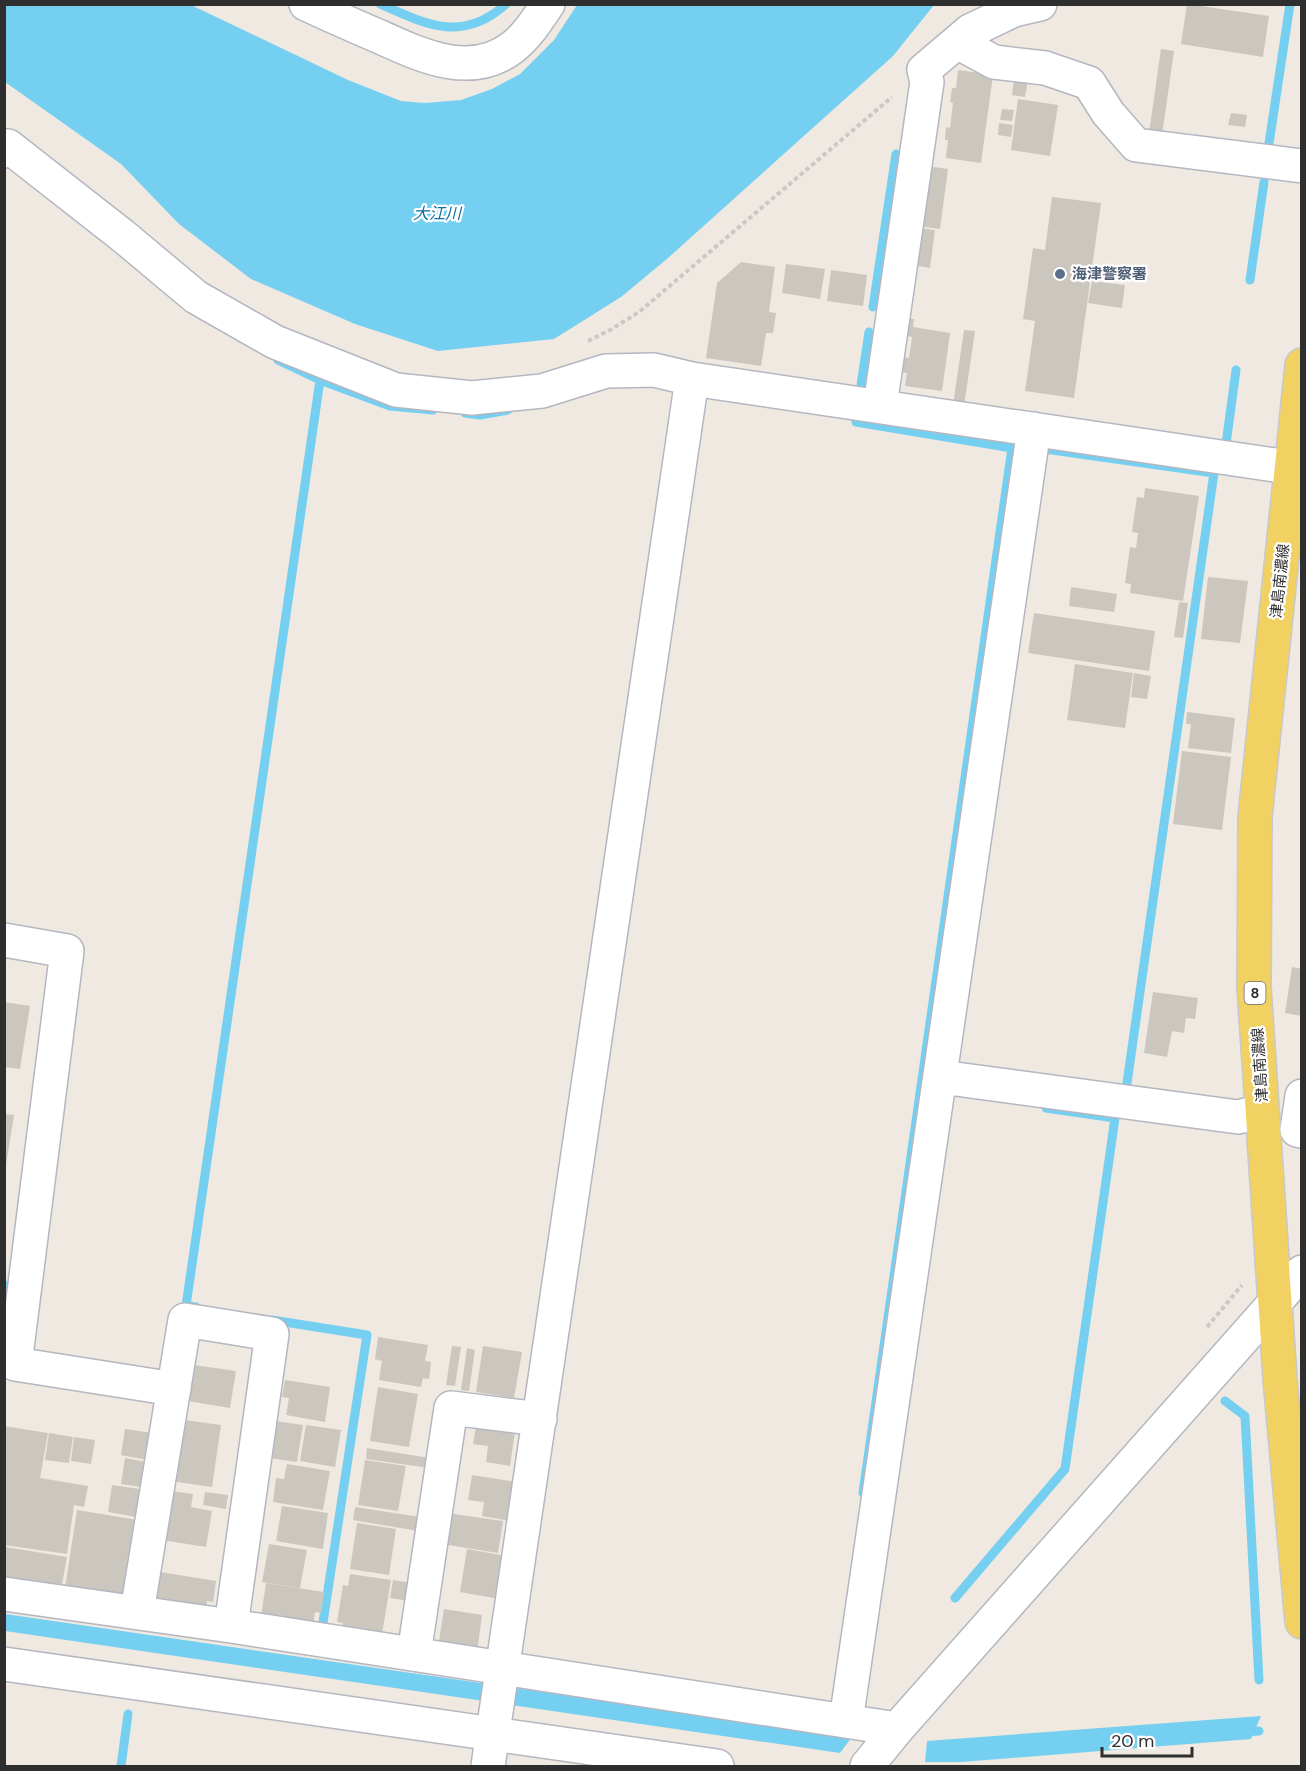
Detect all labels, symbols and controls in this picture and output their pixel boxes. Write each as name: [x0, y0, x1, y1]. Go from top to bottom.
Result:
water label: 大江川: [413, 203, 463, 224]
place label: 海津警察署: [1072, 264, 1147, 284]
marker: 海津警察署: [1053, 267, 1067, 281]
street label: 津島南濃線: [1266, 543, 1294, 619]
road number: 8: [1244, 982, 1266, 1004]
street label: 津島南濃線: [1247, 1027, 1273, 1103]
scale bar: [1102, 1720, 1192, 1758]
text: 20 m: [1111, 1729, 1154, 1753]

